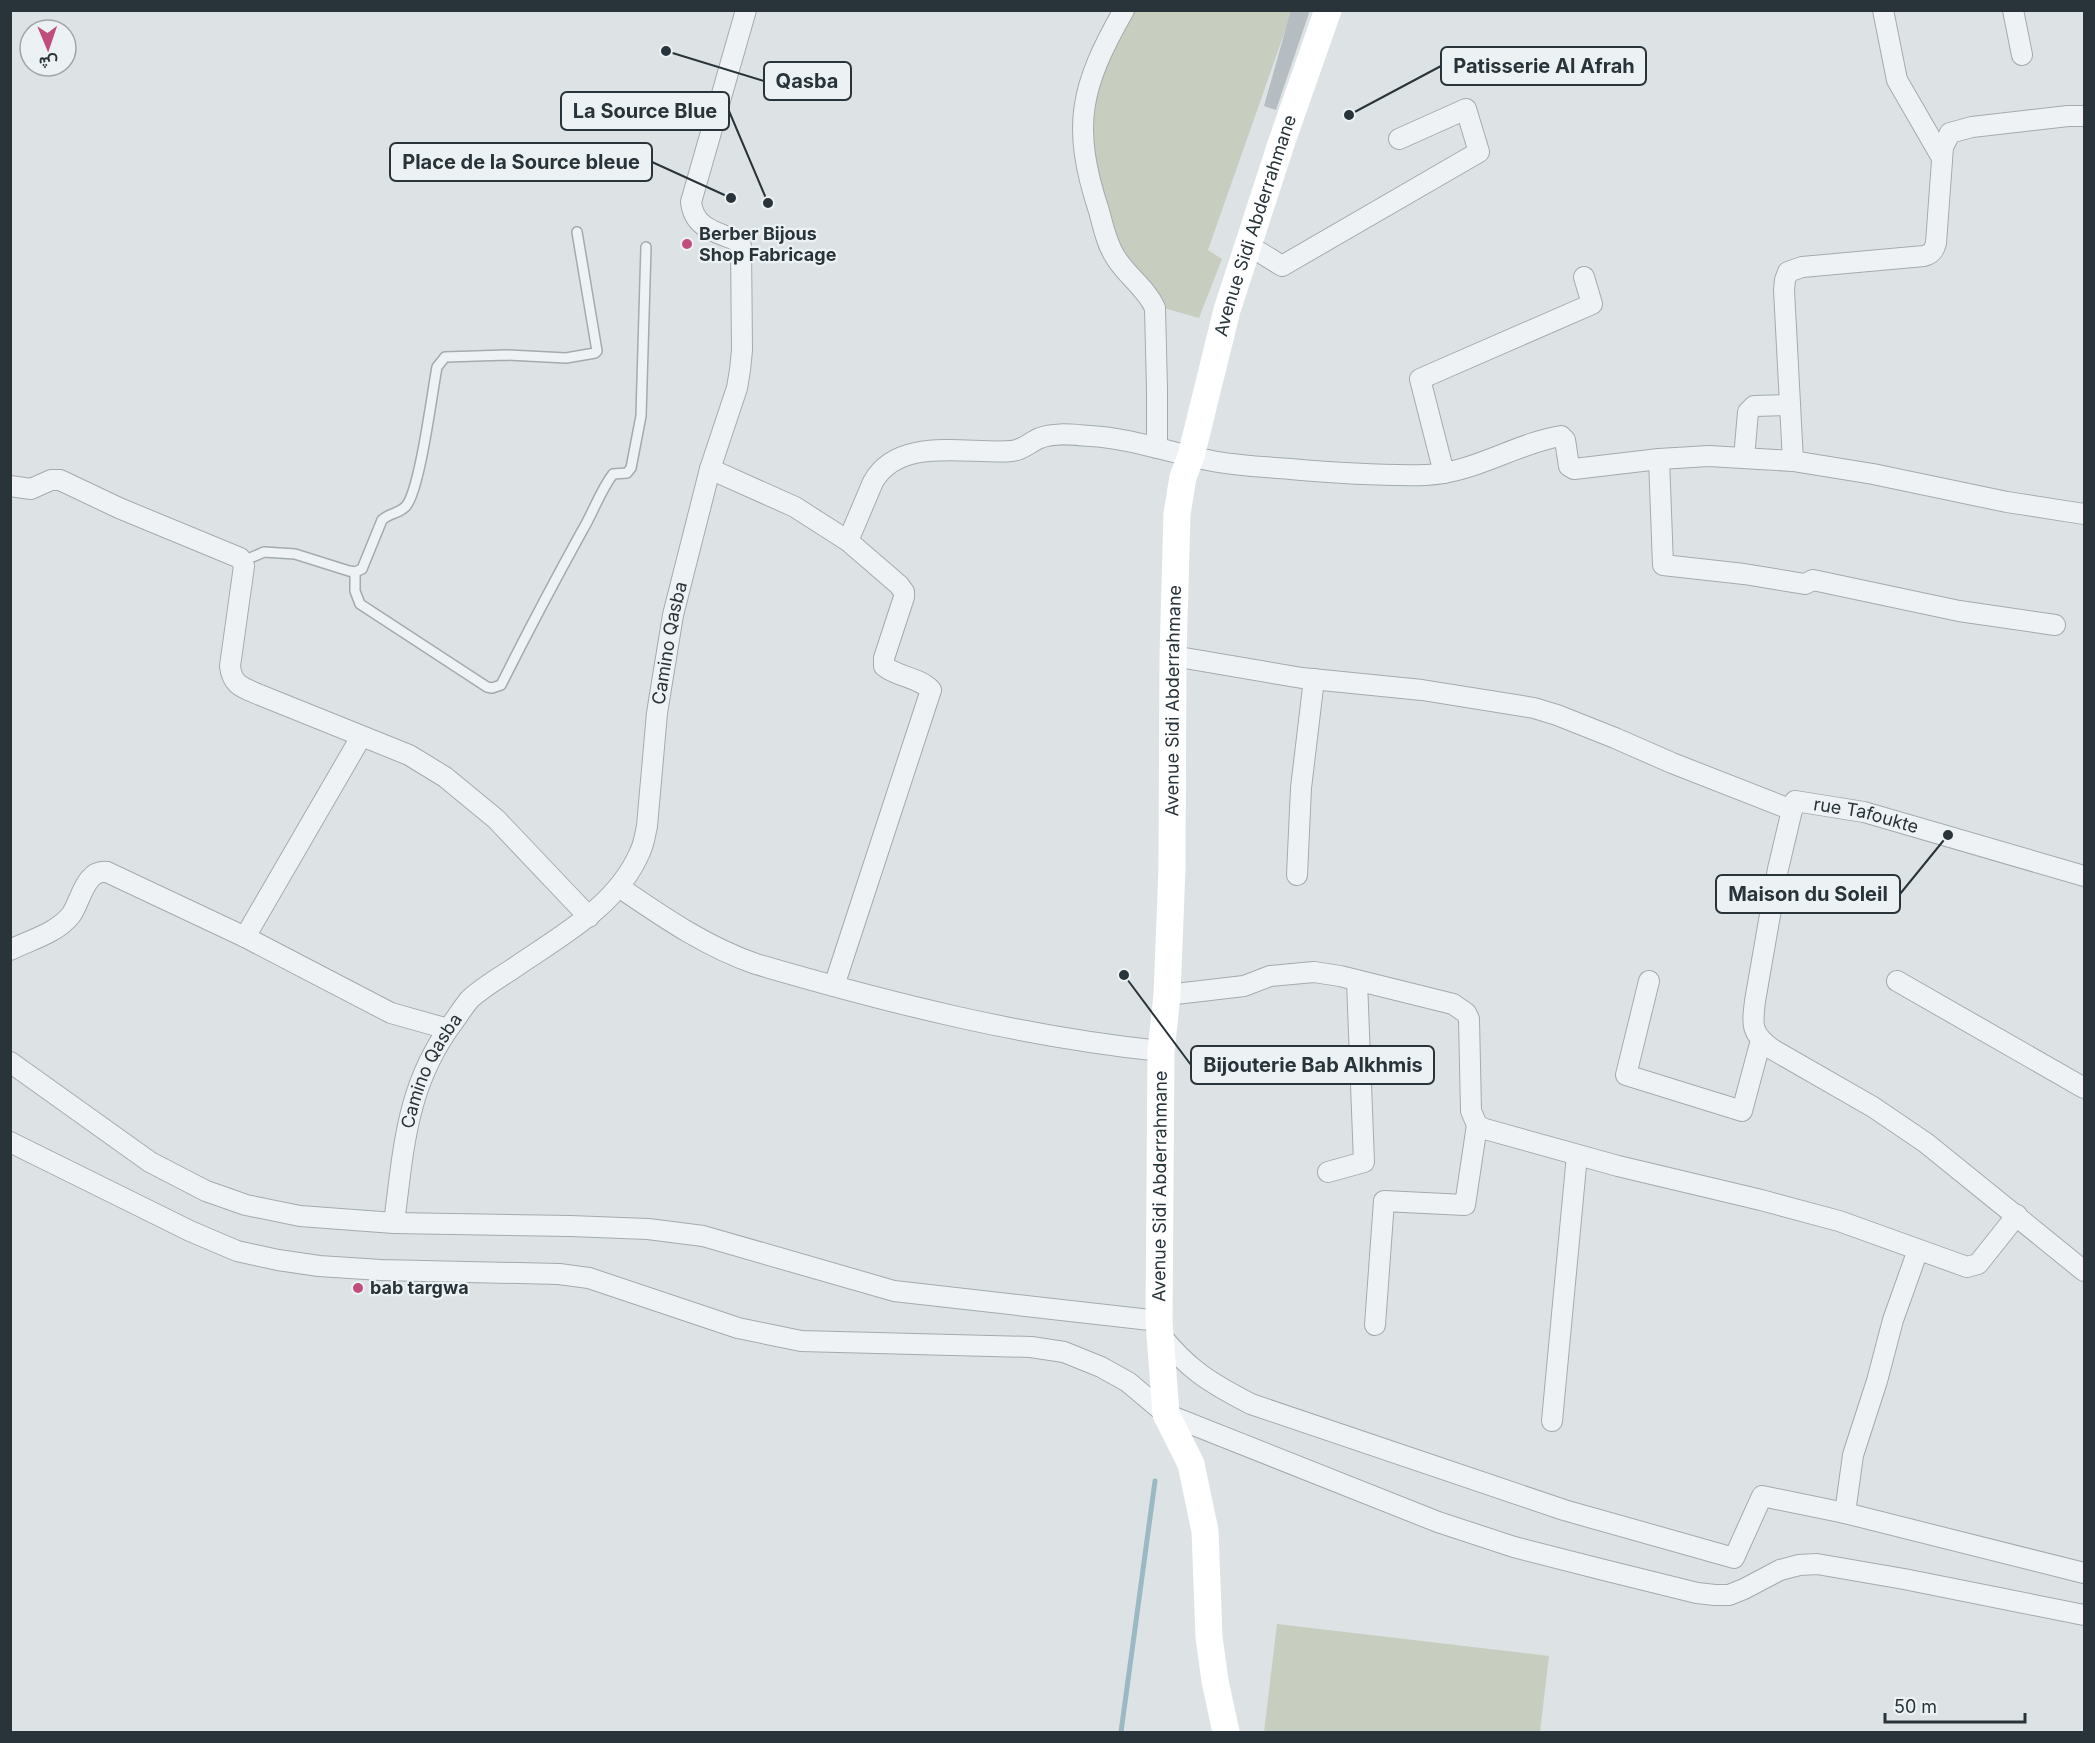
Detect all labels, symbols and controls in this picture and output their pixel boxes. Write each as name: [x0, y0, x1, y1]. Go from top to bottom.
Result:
north arrow: [18, 18, 78, 78]
callout: Patisserie Al Afrah: [1441, 47, 1646, 85]
text: ش: [39, 53, 58, 73]
text: Patisserie Al Afrah: [1453, 54, 1635, 78]
callout: Qasba: [764, 62, 851, 100]
text: Qasba: [776, 69, 838, 93]
callout: La Source Blue: [561, 92, 729, 130]
text: La Source Blue: [573, 99, 717, 123]
street label: Avenue Sidi Abderrahmane: [1210, 112, 1300, 338]
callout: Place de la Source bleue: [390, 143, 652, 181]
text: Place de la Source bleue: [402, 150, 640, 174]
place label: Berber Bijous Shop Fabricage: [699, 223, 837, 265]
marker: Berber Bijous Shop Fabricage: [680, 237, 694, 251]
street label: Camino Qasba: [648, 579, 691, 706]
street label: Avenue Sidi Abderrahmane: [1161, 585, 1185, 816]
street label: rue Tafoukte: [1812, 793, 1921, 837]
callout: Maison du Soleil: [1716, 875, 1900, 913]
text: Maison du Soleil: [1728, 882, 1888, 906]
street label: Camino Qasba: [397, 1009, 466, 1130]
callout: Bijouterie Bab Alkhmis: [1191, 1046, 1434, 1084]
text: Bijouterie Bab Alkhmis: [1203, 1053, 1423, 1077]
street label: Avenue Sidi Abderrahmane: [1148, 1071, 1171, 1302]
place label: bab targwa: [370, 1277, 469, 1298]
marker: bab targwa: [351, 1281, 365, 1295]
scale bar: [1885, 1686, 2024, 1724]
text: 50 m: [1894, 1696, 1937, 1717]

